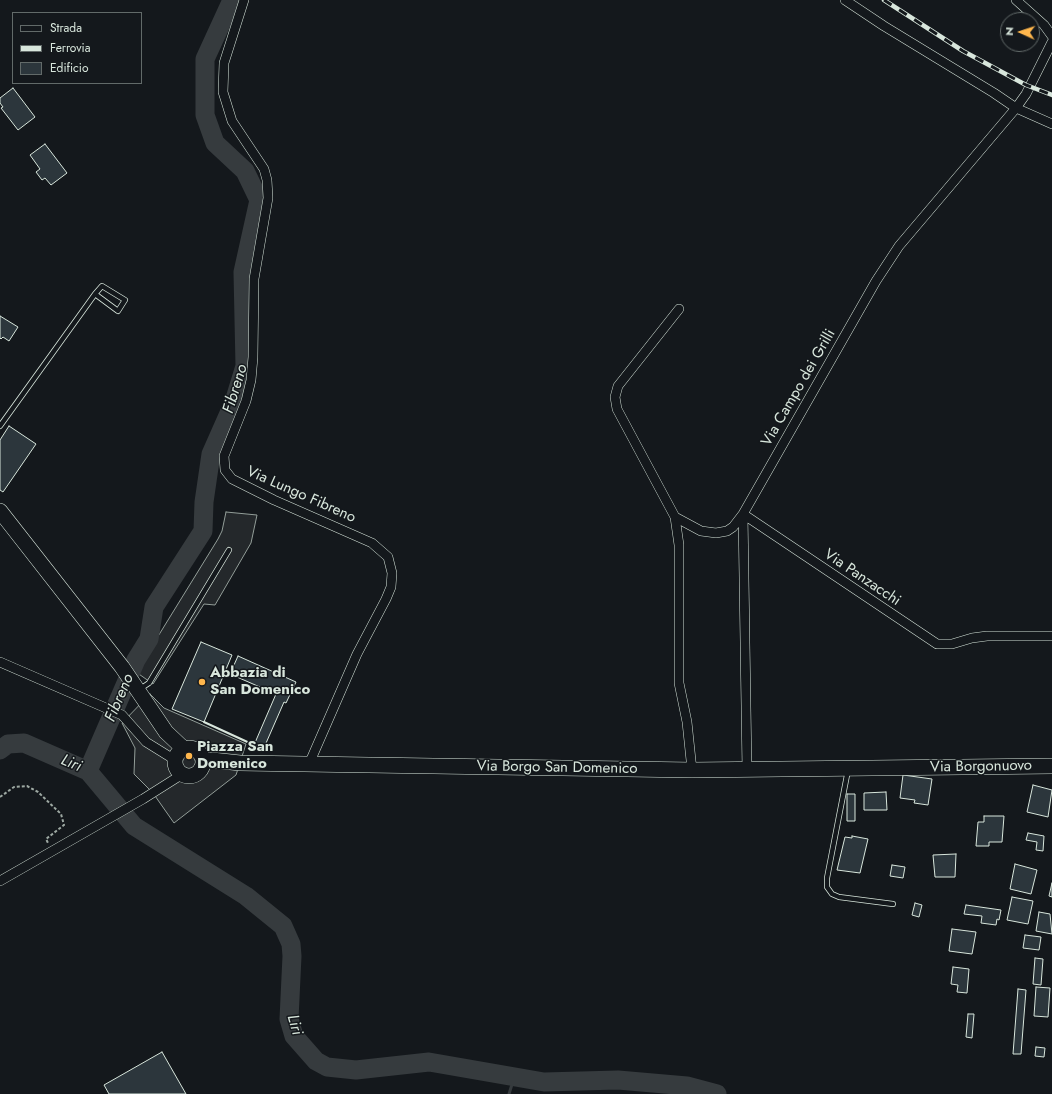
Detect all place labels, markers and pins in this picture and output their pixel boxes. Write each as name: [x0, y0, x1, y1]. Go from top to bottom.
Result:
place label: Abbazia di San Domenico: [210, 664, 310, 699]
marker: Abbazia di San Domenico: [197, 677, 207, 687]
place label: Piazza San Domenico: [197, 738, 273, 773]
marker: Piazza San Domenico: [184, 751, 194, 761]

